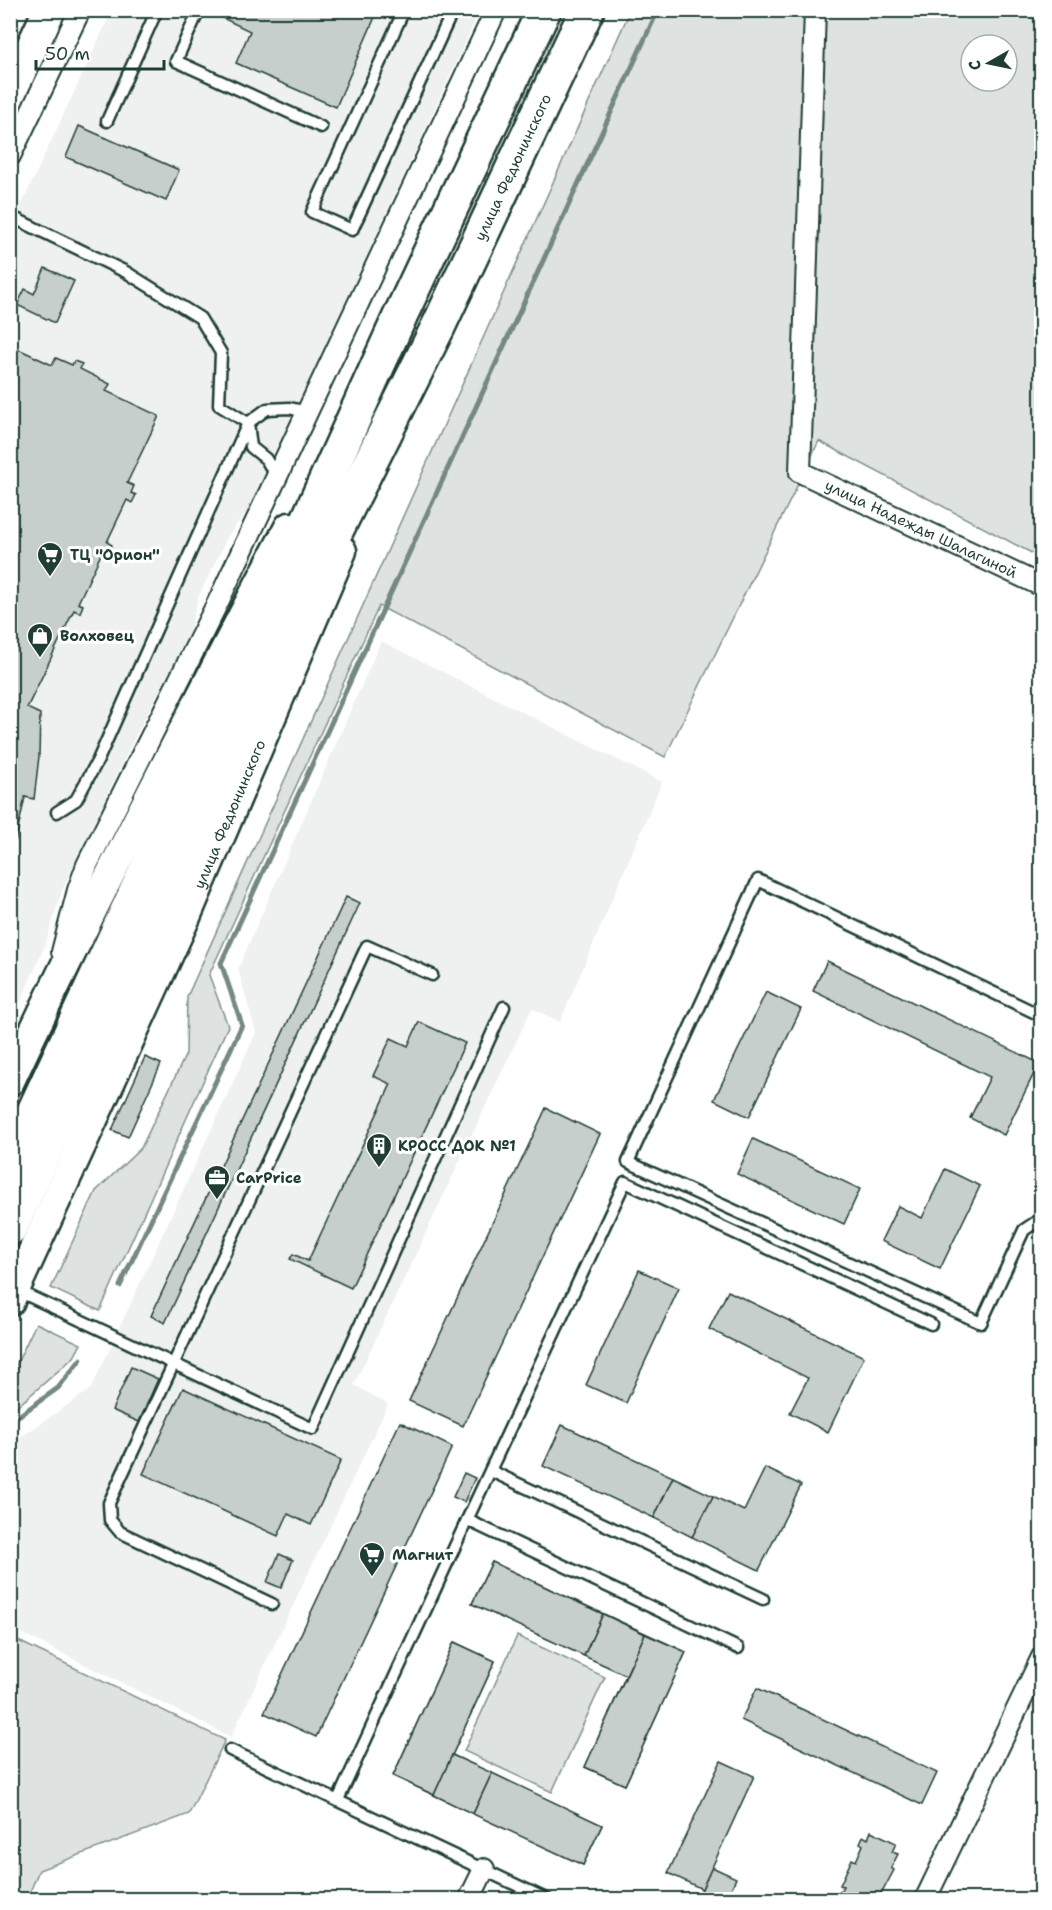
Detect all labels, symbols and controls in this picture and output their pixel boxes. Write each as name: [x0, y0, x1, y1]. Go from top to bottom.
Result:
scale bar: [36, 33, 164, 71]
north arrow: [959, 33, 1019, 93]
text: 50 m: [45, 42, 90, 66]
text: С: [964, 59, 986, 72]
street label: улица Федюнинского: [470, 91, 556, 244]
street label: улица Надежды Шалагиной: [822, 475, 1021, 583]
supermarket icon: ТЦ "Орион": [35, 540, 65, 578]
place label: ТЦ "Орион": [70, 545, 160, 565]
shop icon: Волховец: [25, 621, 55, 659]
place label: Волховец: [60, 626, 135, 646]
street label: улица Федюнинского: [189, 737, 270, 892]
building icon: КРОСС ДОК №1: [364, 1131, 394, 1169]
place label: КРОСС ДОК №1: [398, 1136, 516, 1156]
office icon: CarPrice: [202, 1163, 232, 1201]
place label: CarPrice: [236, 1168, 302, 1188]
supermarket icon: Магнит: [357, 1540, 387, 1578]
place label: Магнит: [392, 1545, 453, 1565]

